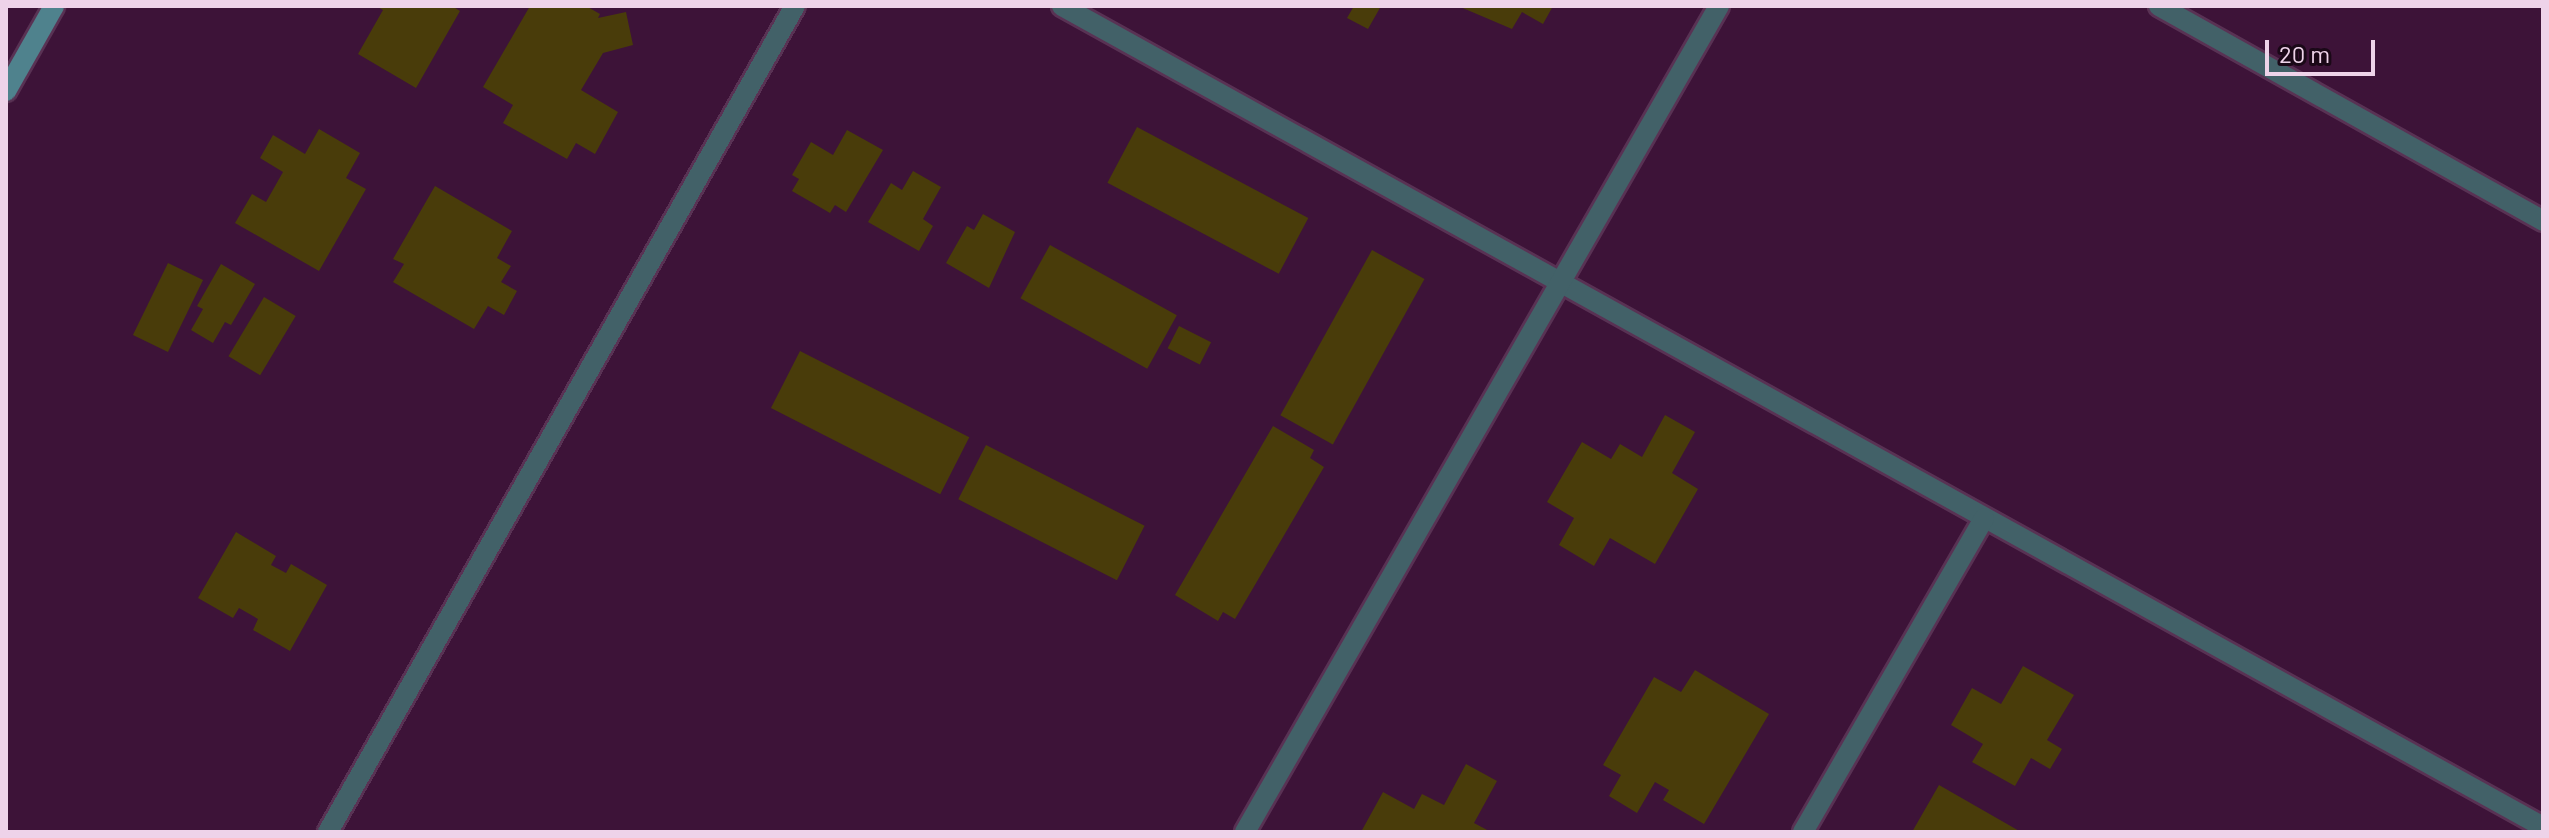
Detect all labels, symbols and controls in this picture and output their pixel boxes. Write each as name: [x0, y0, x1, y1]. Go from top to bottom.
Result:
scale bar: [2269, 24, 2379, 74]
text: 20 m: [2279, 39, 2330, 68]

